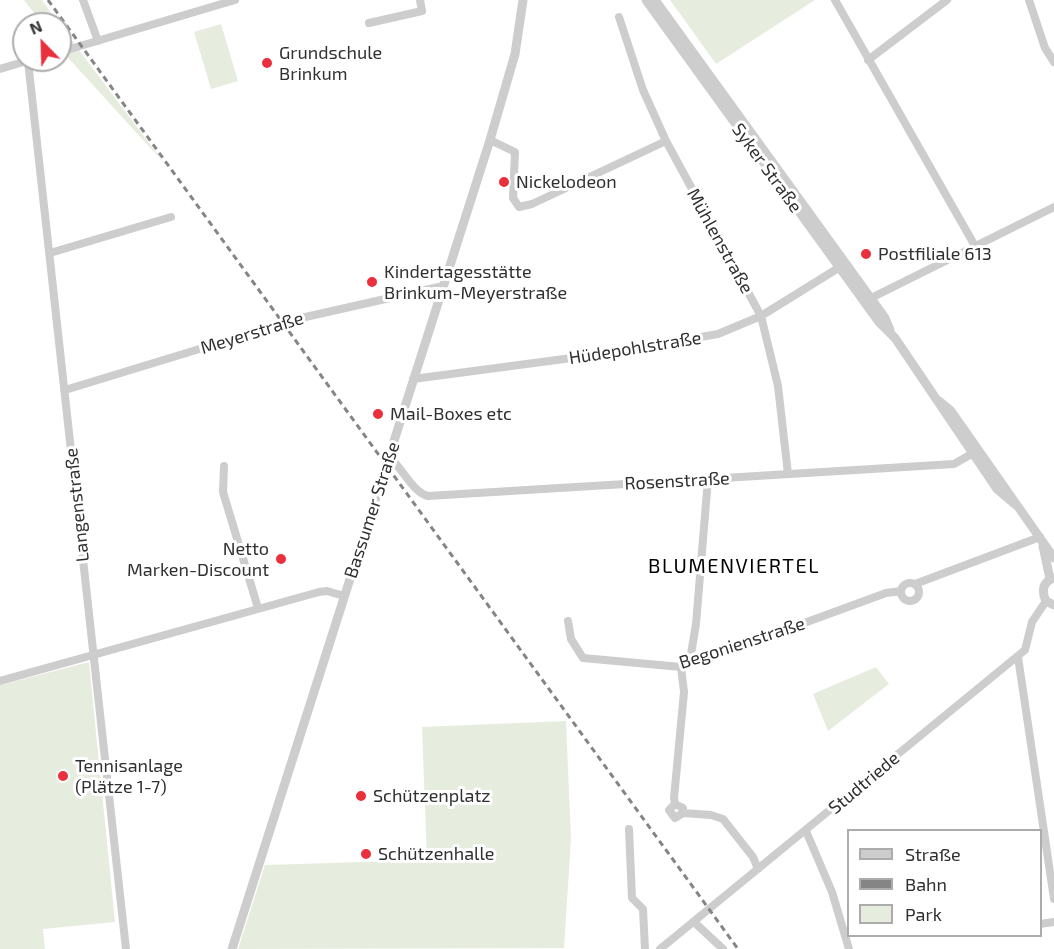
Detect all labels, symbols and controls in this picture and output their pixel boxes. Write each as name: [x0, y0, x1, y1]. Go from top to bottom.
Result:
north arrow: [12, 12, 72, 72]
text: N: [27, 16, 45, 38]
place label: Grundschule Brinkum: [279, 42, 382, 84]
marker: Grundschule Brinkum: [260, 56, 274, 70]
street label: Syker Straße: [727, 119, 807, 217]
place label: Nickelodeon: [516, 171, 617, 193]
marker: Nickelodeon: [497, 175, 511, 189]
street label: Mühlenstraße: [682, 185, 758, 297]
place label: Postfiliale 613: [878, 243, 992, 265]
marker: Postfiliale 613: [859, 247, 873, 261]
place label: Kindertagesstätte Brinkum-Meyerstraße: [384, 261, 567, 304]
marker: Kindertagesstätte Brinkum-Meyerstraße: [365, 275, 379, 289]
street label: Meyerstraße: [198, 307, 306, 359]
street label: Hüdepohlstraße: [567, 327, 703, 369]
place label: Mail-Boxes etc: [390, 403, 512, 425]
marker: Mail-Boxes etc: [371, 407, 385, 421]
street label: Bassumer Straße: [340, 439, 404, 581]
street label: Langenstraße: [60, 447, 94, 563]
street label: Rosenstraße: [624, 467, 730, 495]
place label: Netto Marken-Discount: [127, 538, 269, 580]
marker: Netto Marken-Discount: [274, 552, 288, 566]
district label: BLUMENVIERTEL: [648, 554, 820, 578]
street label: Begonienstraße: [676, 612, 808, 674]
street label: Studtriede: [824, 747, 904, 819]
place label: Tennisanlage (Plätze 1-7): [75, 755, 183, 798]
marker: Tennisanlage (Plätze 1-7): [56, 769, 70, 783]
place label: Schützenplatz: [373, 785, 490, 807]
marker: Schützenplatz: [354, 789, 368, 803]
legend: [847, 829, 1042, 937]
place label: Schützenhalle: [378, 843, 494, 865]
text: Straße: [905, 843, 961, 865]
marker: Schützenhalle: [359, 847, 373, 861]
text: Bahn: [905, 873, 947, 895]
text: Park: [905, 903, 942, 925]

